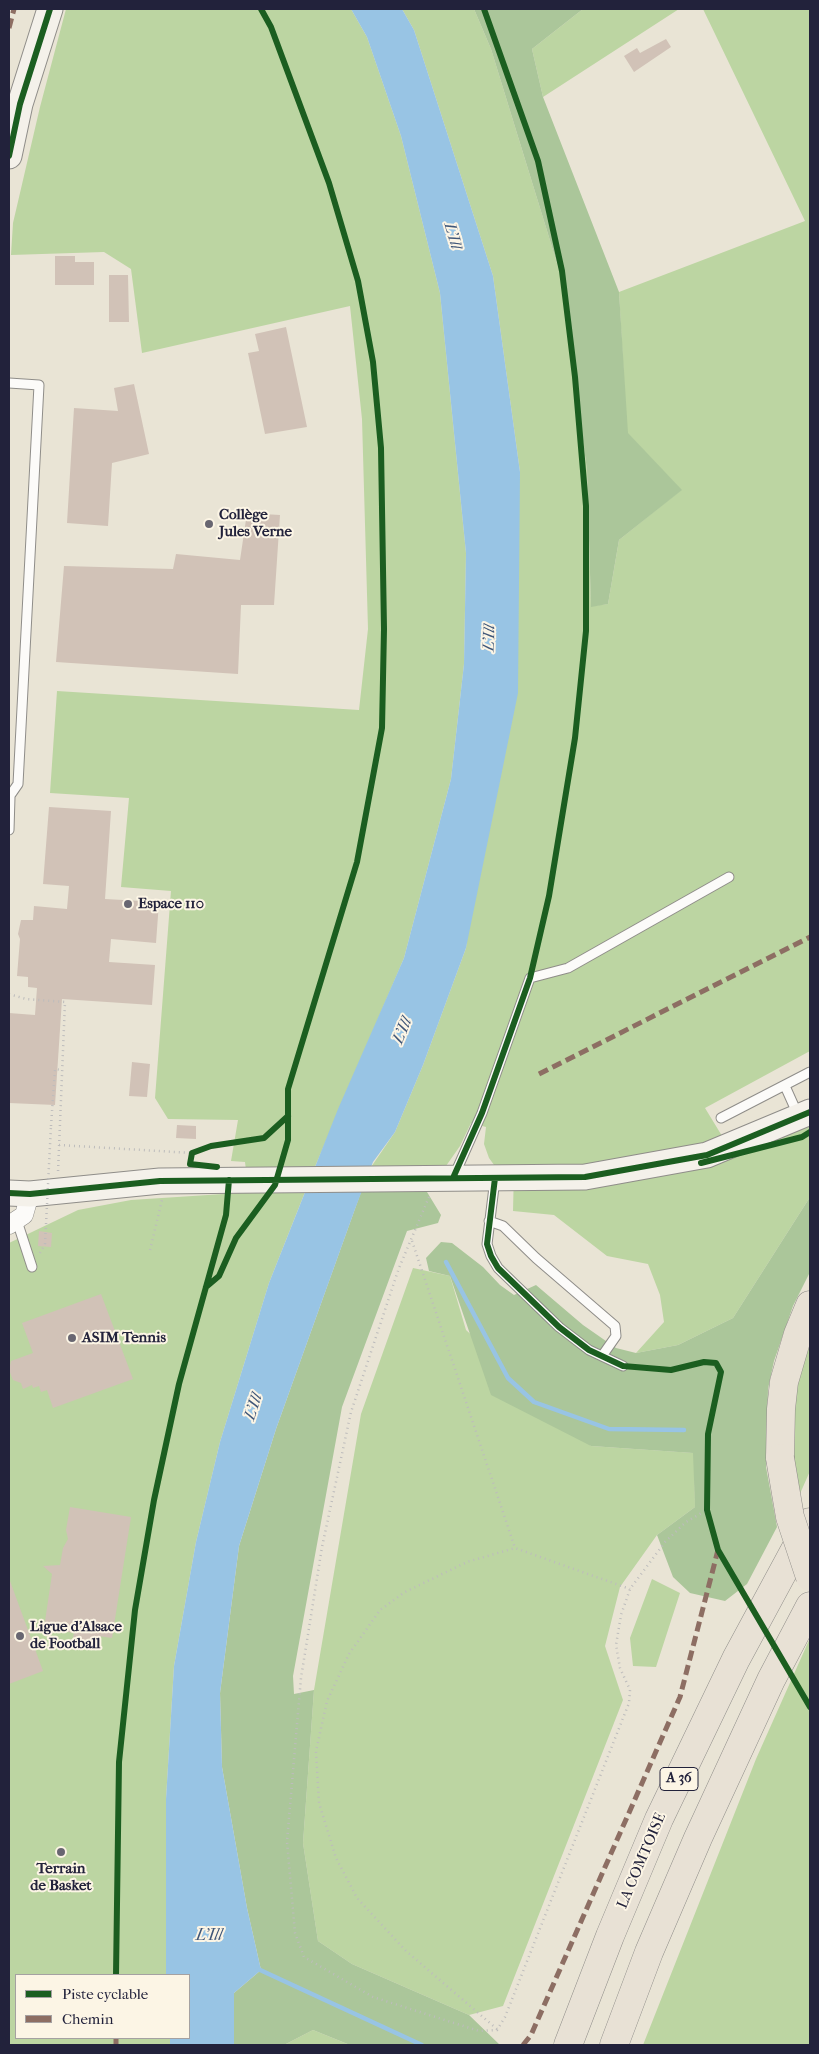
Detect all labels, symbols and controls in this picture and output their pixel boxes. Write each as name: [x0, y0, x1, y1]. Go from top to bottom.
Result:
water label: L'Ill: [439, 221, 465, 251]
place label: Collège Jules Verne: [219, 506, 292, 541]
marker: Collège Jules Verne: [203, 518, 215, 530]
water label: L'Ill: [480, 624, 500, 652]
place label: Espace 110: [138, 895, 204, 913]
marker: Espace 110: [122, 898, 134, 910]
water label: L'Ill: [389, 1015, 417, 1047]
place label: ASIM Tennis: [82, 1329, 166, 1347]
marker: ASIM Tennis: [66, 1332, 78, 1344]
water label: L'Ill: [241, 1391, 267, 1423]
place label: Ligue d'Alsace de Football: [30, 1618, 122, 1653]
marker: Ligue d'Alsace de Football: [14, 1630, 26, 1642]
road number: A 36: [660, 1768, 698, 1790]
street label: LA COMTOISE: [614, 1810, 670, 1912]
marker: Terrain de Basket: [55, 1846, 67, 1858]
place label: Terrain de Basket: [30, 1860, 92, 1895]
water label: L'Ill: [196, 1926, 222, 1946]
legend: [15, 1974, 190, 2039]
text: Piste cyclable: [62, 1985, 148, 2003]
text: Chemin: [62, 2010, 113, 2028]

